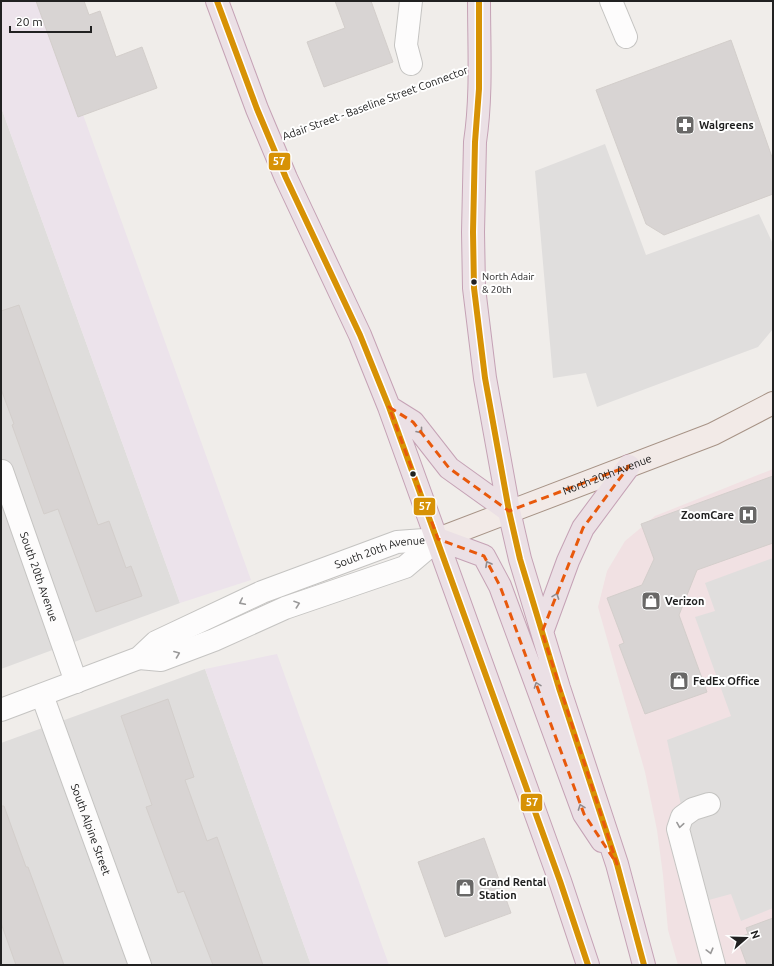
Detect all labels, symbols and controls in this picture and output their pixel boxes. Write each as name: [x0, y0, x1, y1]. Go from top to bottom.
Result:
scale bar: [10, 8, 91, 34]
text: 20 m: [16, 15, 43, 28]
street label: Adair Street - Baseline Street Connector: [281, 63, 470, 142]
pharmacy icon: Walgreens: [674, 114, 696, 136]
place label: Walgreens: [699, 119, 754, 131]
line badge: 57: [268, 152, 291, 171]
text: 57: [273, 155, 285, 167]
place label: North Adair & 20th: [482, 271, 535, 295]
marker: North Adair & 20th: [469, 277, 479, 287]
one-way arrow: [415, 426, 422, 433]
street label: North 20th Avenue: [561, 452, 653, 497]
unlabelled marker: [408, 469, 418, 479]
line badge: 57: [413, 497, 436, 516]
text: 57: [419, 500, 431, 512]
hospital icon: ZoomCare: [737, 504, 759, 526]
place label: ZoomCare: [681, 509, 734, 521]
street label: South 20th Avenue: [18, 530, 60, 623]
street label: South 20th Avenue: [333, 534, 426, 571]
one-way arrow: [486, 561, 493, 569]
shop icon: Verizon: [640, 590, 662, 612]
one-way arrow: [551, 592, 559, 599]
place label: Verizon: [665, 595, 704, 607]
one-way arrow: [239, 597, 246, 605]
one-way arrow: [293, 600, 300, 609]
one-way arrow: [173, 650, 180, 658]
shop icon: FedEx Office: [668, 670, 690, 692]
place label: FedEx Office: [693, 675, 760, 687]
one-way arrow: [534, 681, 542, 688]
street label: South Alpine Street: [69, 782, 113, 877]
line badge: 57: [520, 793, 543, 812]
text: 57: [526, 796, 538, 808]
one-way arrow: [577, 804, 586, 811]
one-way arrow: [676, 822, 685, 828]
place label: Grand Rental Station: [479, 876, 547, 901]
shop icon: Grand Rental Station: [454, 877, 476, 899]
north arrow: [726, 918, 766, 958]
text: N: [748, 929, 762, 940]
one-way arrow: [705, 947, 714, 954]

